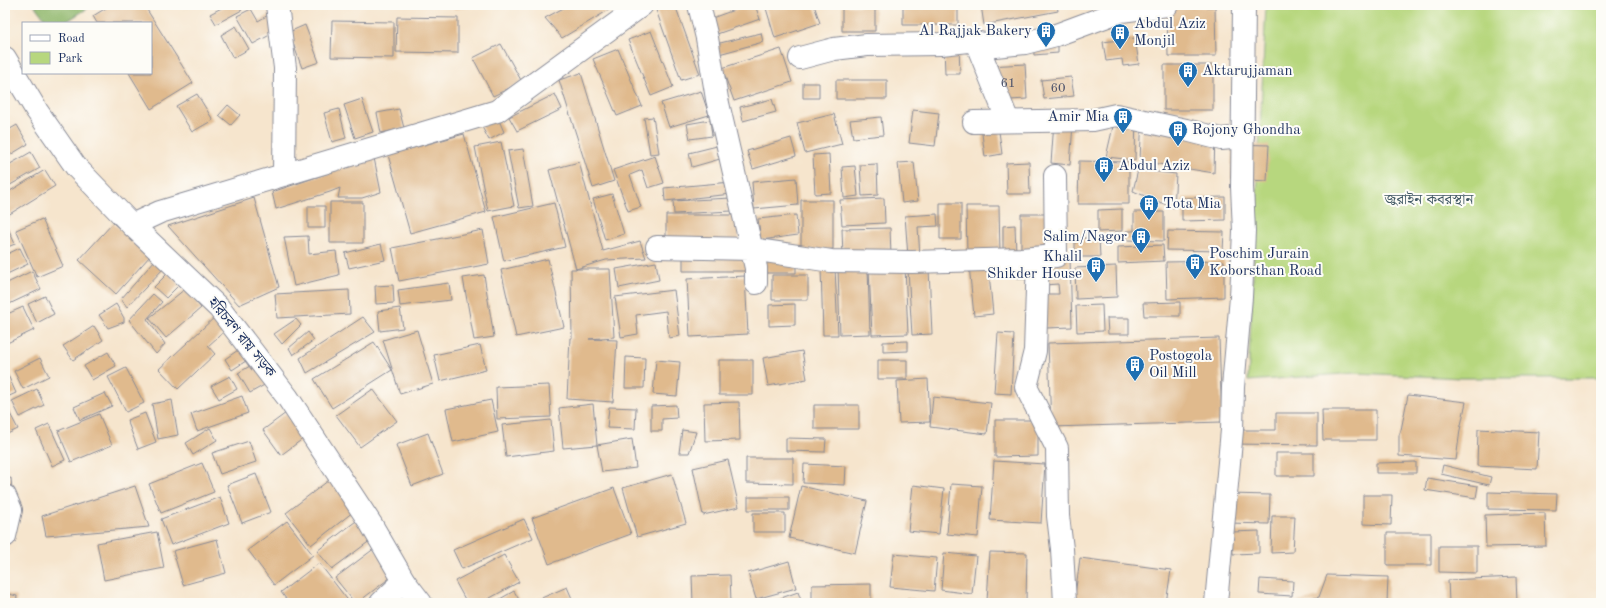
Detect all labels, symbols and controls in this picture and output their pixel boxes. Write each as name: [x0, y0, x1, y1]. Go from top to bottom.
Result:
place label: Abdul Aziz Monjil: [1134, 17, 1206, 49]
building icon: Al Rajjak Bakery: [1035, 20, 1057, 48]
legend: [22, 22, 152, 74]
building icon: Abdul Aziz Monjil: [1109, 22, 1131, 50]
place label: Al Rajjak Bakery: [919, 24, 1032, 39]
text: Road: [58, 33, 85, 45]
text: Park: [58, 53, 83, 65]
building icon: Aktarujjaman: [1177, 60, 1199, 88]
place label: Aktarujjaman: [1202, 64, 1293, 79]
house number: 61: [1000, 77, 1016, 90]
house number: 60: [1050, 82, 1066, 95]
building icon: Amir Mia: [1112, 106, 1134, 134]
place label: Amir Mia: [1047, 110, 1110, 125]
building icon: Rojony Ghondha: [1167, 119, 1189, 147]
place label: Rojony Ghondha: [1192, 123, 1301, 138]
building icon: Abdul Aziz: [1093, 155, 1115, 183]
place label: Abdul Aziz: [1118, 159, 1190, 174]
park label: জুরাইন কবরস্থান: [1384, 190, 1475, 208]
building icon: Tota Mia: [1138, 193, 1160, 221]
place label: Tota Mia: [1163, 197, 1222, 212]
building icon: Salim/Nagor: [1130, 226, 1152, 254]
place label: Salim/Nagor: [1043, 230, 1127, 245]
place label: Poschim Jurain Koborsthan Road: [1209, 247, 1322, 279]
place label: Khalil Shikder House: [987, 250, 1082, 282]
building icon: Poschim Jurain Koborsthan Road: [1184, 252, 1206, 280]
building icon: Khalil Shikder House: [1085, 255, 1107, 283]
street label: হরিচরণ রায় সড়ক: [204, 293, 279, 381]
place label: Postogola Oil Mill: [1149, 349, 1213, 381]
building icon: Postogola Oil Mill: [1124, 354, 1146, 382]

